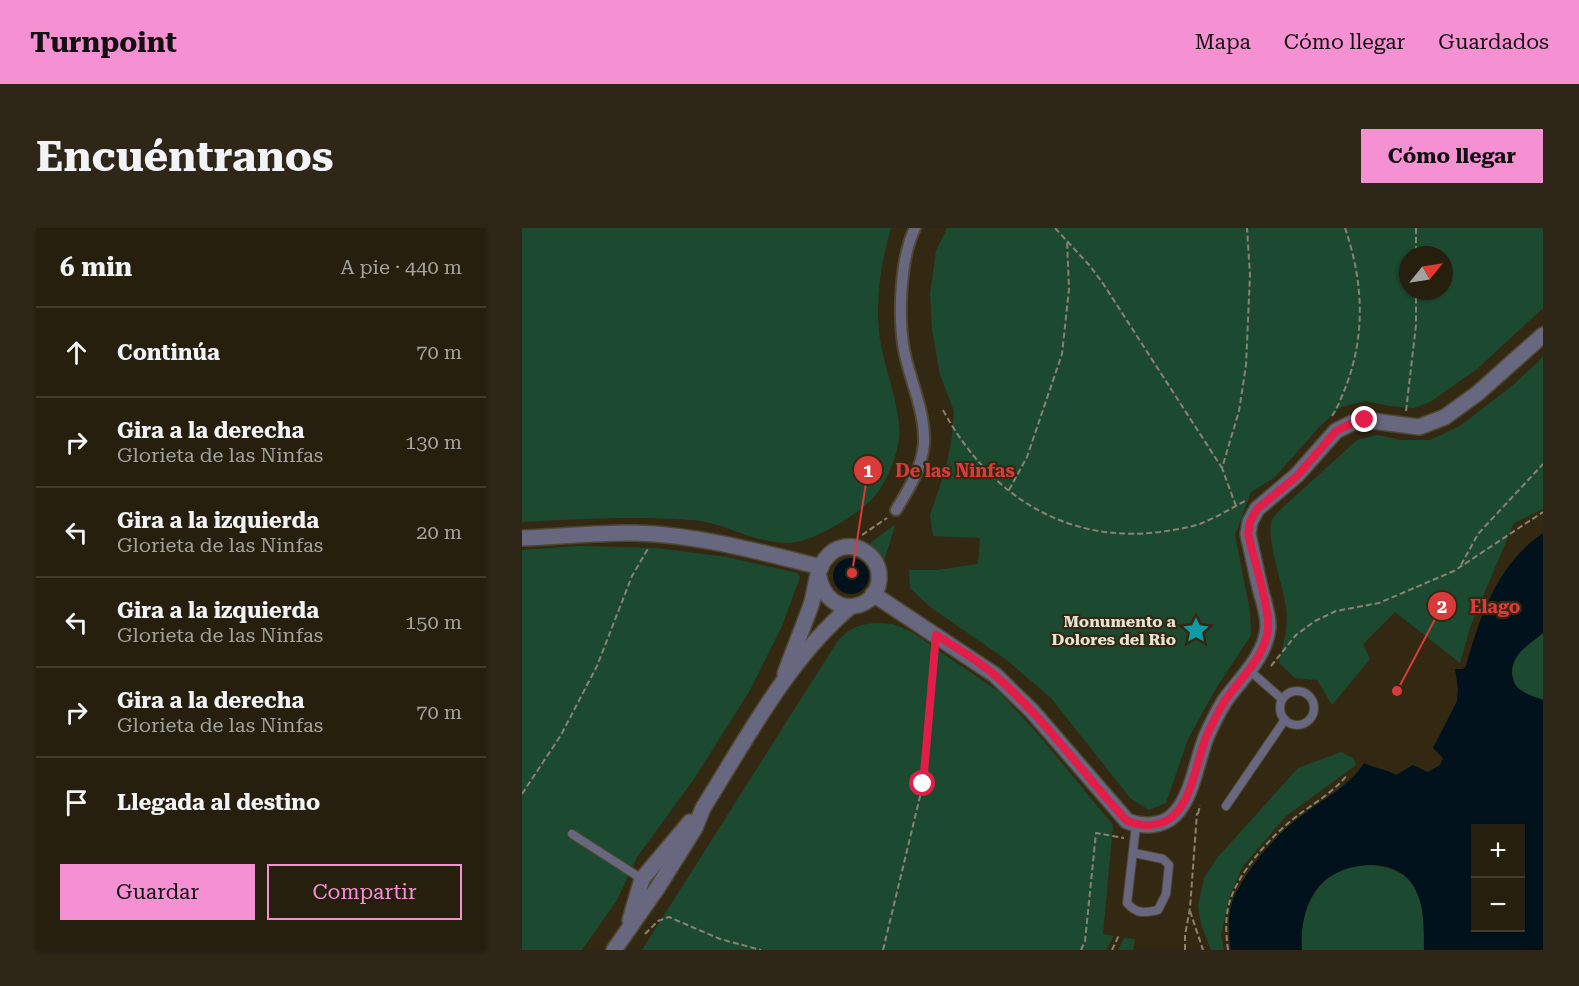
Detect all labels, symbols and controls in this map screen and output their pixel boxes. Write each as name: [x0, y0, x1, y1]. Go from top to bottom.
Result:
text: Turnpoint: [30, 26, 177, 59]
text: Mapa: [1195, 30, 1251, 54]
text: Cómo llegar: [1284, 30, 1405, 54]
text: Guardados: [1438, 30, 1549, 54]
button: Cómo llegar: [1361, 129, 1543, 183]
text: Encuéntranos: [36, 132, 334, 181]
north arrow: [1399, 246, 1453, 300]
text: 6 min: [60, 252, 132, 282]
text: A pie · 440 m: [340, 255, 462, 279]
icon: ahead: [60, 336, 93, 369]
text: Continúa: [117, 340, 220, 365]
text: 70 m: [416, 340, 462, 364]
route end: [1351, 406, 1377, 432]
text: Gira a la derecha: [117, 418, 304, 443]
icon: right: [60, 426, 93, 459]
text: 130 m: [405, 430, 462, 454]
text: Glorieta de las Ninfas: [117, 443, 323, 467]
callout: De las Ninfas: [853, 452, 1027, 488]
text: 1: [863, 460, 873, 481]
text: De las Ninfas: [895, 460, 1015, 481]
text: Gira a la izquierda: [117, 508, 319, 533]
icon: left: [60, 516, 93, 549]
text: 20 m: [416, 520, 462, 544]
text: Glorieta de las Ninfas: [117, 533, 323, 557]
callout: Elago: [1427, 588, 1532, 624]
text: 2: [1437, 596, 1447, 617]
text: Elago: [1470, 596, 1521, 617]
text: Gira a la izquierda: [117, 598, 319, 623]
icon: left: [60, 606, 93, 639]
text: 150 m: [405, 610, 462, 634]
place label: Monumento a Dolores del Rio: [1051, 612, 1177, 649]
place icon: Monumento a Dolores del Rio: [1181, 615, 1211, 645]
text: Glorieta de las Ninfas: [117, 623, 323, 647]
text: Gira a la derecha: [117, 688, 304, 713]
icon: right: [60, 696, 93, 729]
text: 70 m: [416, 700, 462, 724]
text: Glorieta de las Ninfas: [117, 713, 323, 737]
route start: [909, 770, 935, 796]
icon: arrive: [60, 786, 93, 819]
text: Llegada al destino: [117, 790, 320, 815]
map controls: [1471, 824, 1525, 932]
button: +: [1471, 824, 1525, 878]
button: Guardar: [60, 864, 255, 920]
button: Compartir: [267, 864, 462, 920]
button: −: [1471, 878, 1525, 932]

